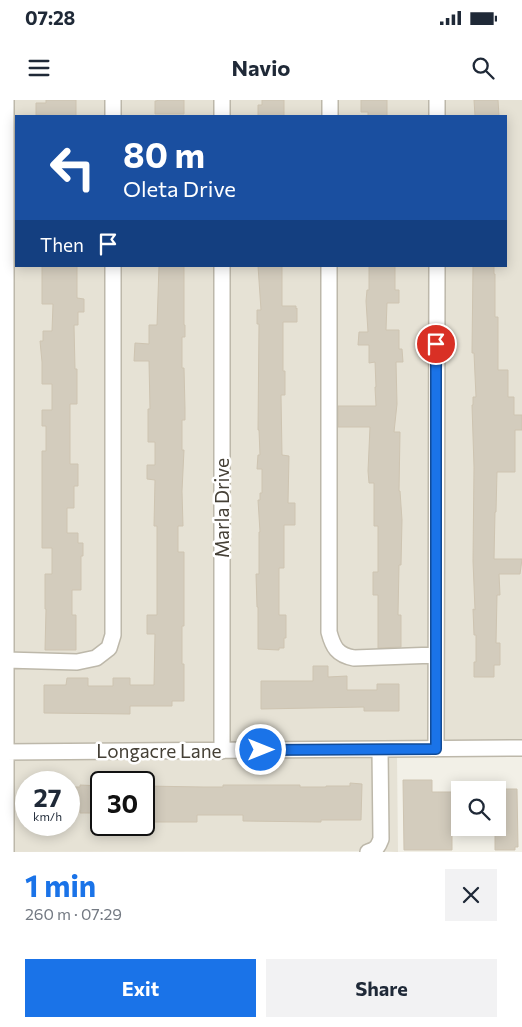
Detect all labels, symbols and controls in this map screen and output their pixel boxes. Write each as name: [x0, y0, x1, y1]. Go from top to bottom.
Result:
text: 07:28: [25, 6, 75, 29]
icon: menu: [25, 54, 53, 82]
text: Navio: [231, 54, 291, 81]
icon: search: [469, 54, 497, 82]
text: 80 m: [123, 132, 205, 175]
icon: left: [40, 135, 105, 200]
text: Oleta Drive: [123, 175, 236, 202]
icon: arrive: [94, 230, 122, 258]
text: Then: [40, 233, 84, 256]
pin: [415, 323, 457, 365]
icon: arrive: [422, 330, 450, 358]
street label: Marla Drive: [210, 458, 233, 558]
position arrow: [234, 723, 286, 775]
street label: Longacre Lane: [96, 739, 222, 762]
speed limit sign: 30: [90, 771, 155, 836]
map controls: [451, 781, 506, 836]
button: search: [451, 781, 506, 836]
text: 27: [34, 782, 61, 812]
text: km/h: [33, 809, 62, 823]
text: 1 min: [25, 866, 96, 903]
button: close: [445, 869, 497, 921]
text: 260 m · 07:29: [25, 904, 122, 923]
button: Exit: [25, 959, 256, 1017]
button: Share: [266, 959, 497, 1017]

